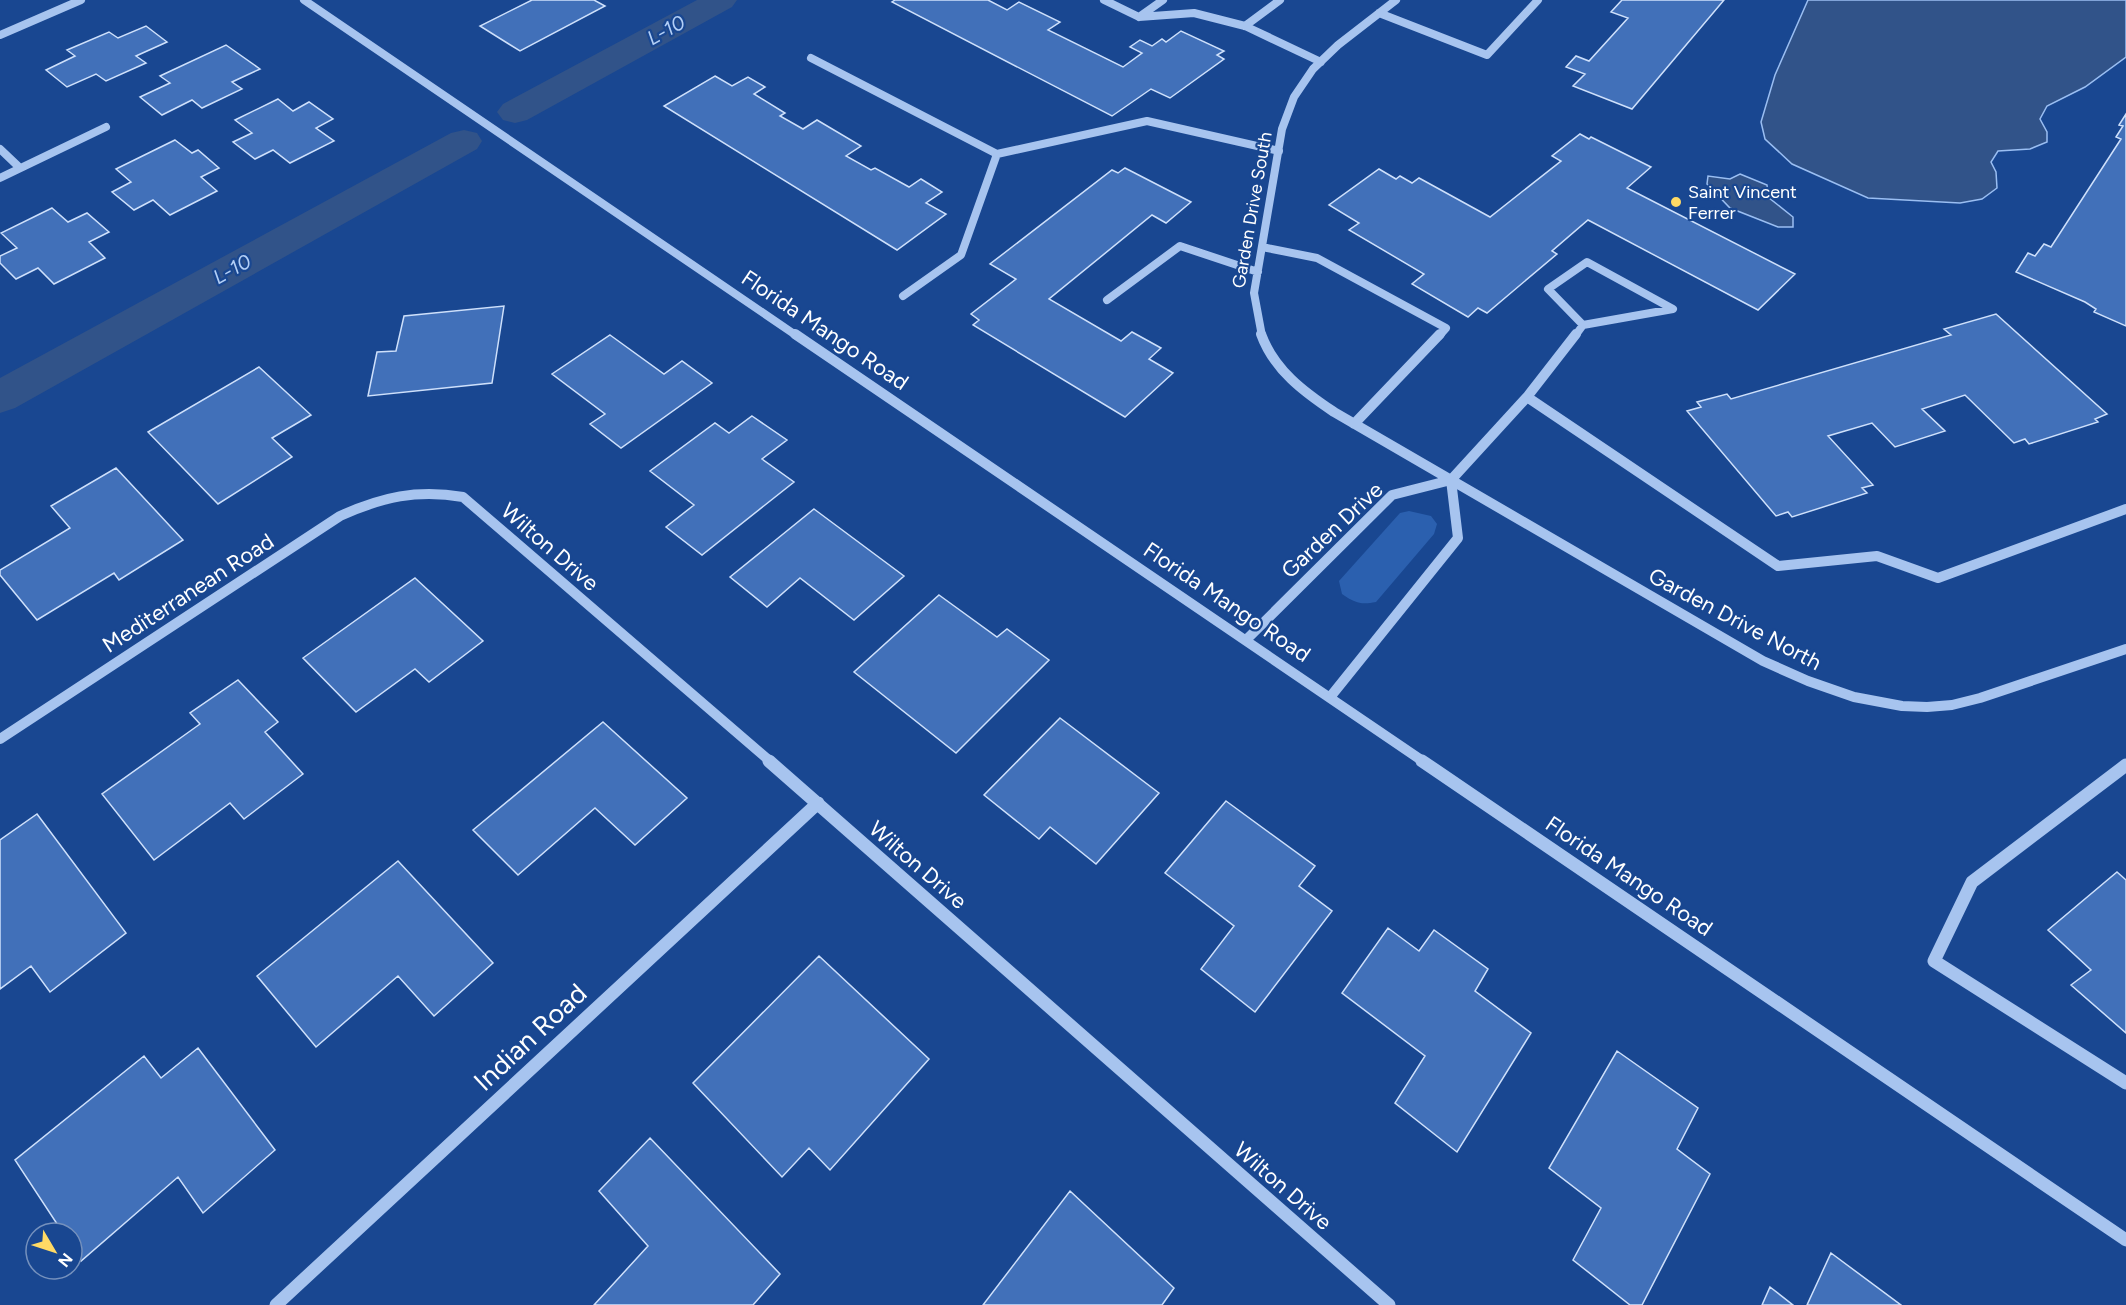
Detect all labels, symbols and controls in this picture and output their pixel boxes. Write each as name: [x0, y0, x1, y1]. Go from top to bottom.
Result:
water label: L-10: [643, 10, 689, 50]
street label: Garden Drive South: [1227, 130, 1277, 290]
place label: Saint Vincent Ferrer: [1688, 181, 1797, 224]
marker: Saint Vincent Ferrer: [1669, 195, 1683, 209]
water label: L-10: [209, 249, 255, 289]
street label: Florida Mango Road: [736, 264, 914, 396]
street label: Garden Drive: [1276, 476, 1388, 584]
street label: Wilton Drive: [496, 497, 604, 597]
street label: Mediterranean Road: [97, 528, 279, 658]
street label: Florida Mango Road: [1138, 536, 1316, 668]
street label: Garden Drive North: [1644, 562, 1826, 676]
street label: Florida Mango Road: [1540, 810, 1718, 942]
street label: Wilton Drive: [864, 815, 972, 915]
street label: Indian Road: [467, 976, 593, 1098]
street label: Wilton Drive: [1229, 1136, 1337, 1236]
north arrow: [24, 1221, 84, 1281]
text: N: [54, 1249, 77, 1271]

